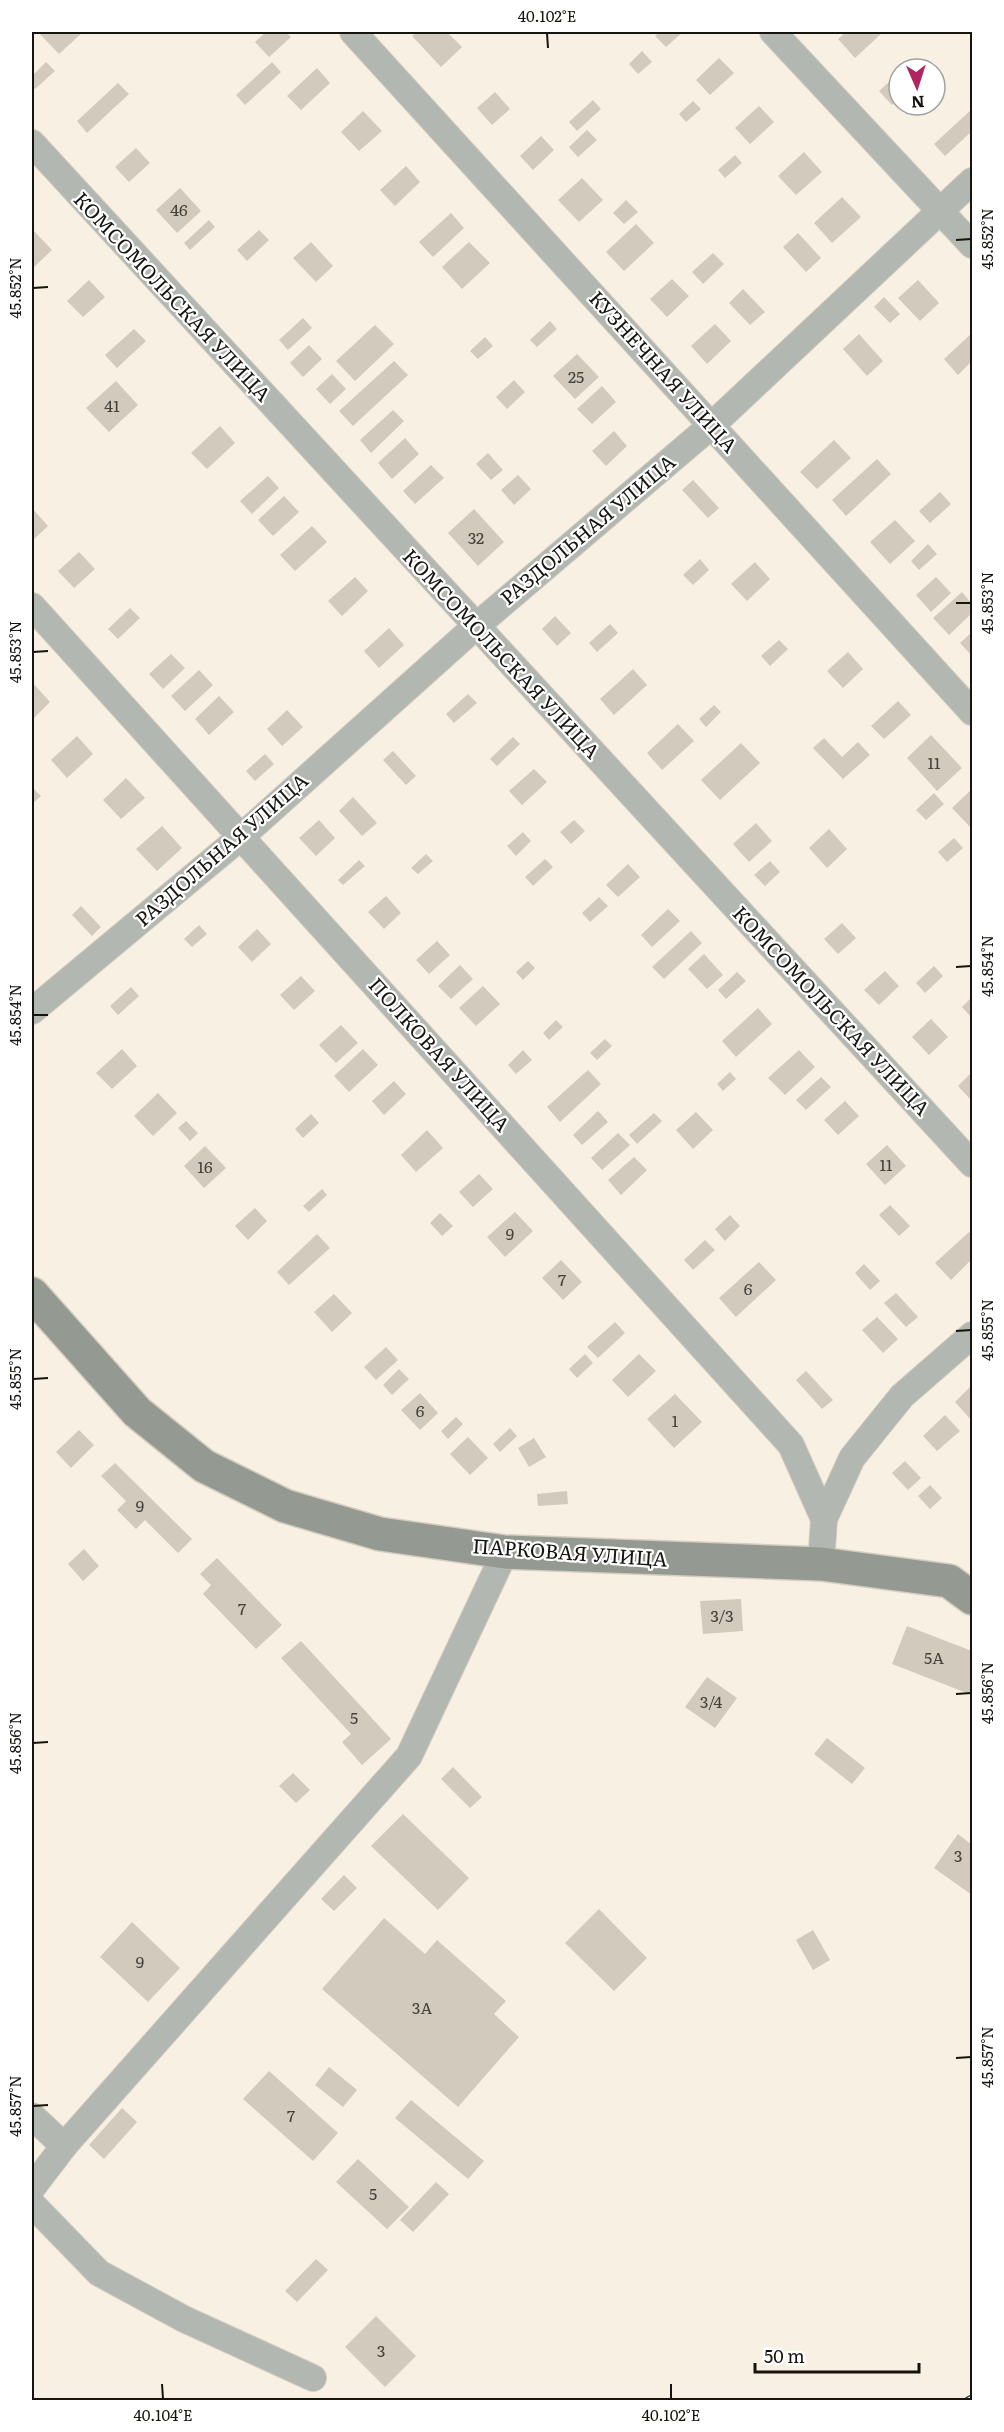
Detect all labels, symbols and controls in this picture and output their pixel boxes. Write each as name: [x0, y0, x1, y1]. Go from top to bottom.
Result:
text: 40.102°E: [518, 4, 576, 27]
north arrow: [887, 57, 947, 117]
text: N: [910, 91, 925, 115]
street label: КОМСОМОЛЬСКАЯ УЛИЦА: [68, 184, 279, 408]
house number: 46: [170, 197, 188, 221]
text: 45.852°N: [975, 208, 998, 270]
text: 45.852°N: [3, 257, 26, 319]
street label: КУЗНЕЧНАЯ УЛИЦА: [583, 283, 746, 459]
house number: 25: [568, 364, 584, 388]
house number: 41: [104, 393, 120, 417]
street label: РАЗДОЛЬНАЯ УЛИЦА: [492, 446, 681, 611]
house number: 32: [468, 525, 484, 549]
street label: КОМСОМОЛЬСКАЯ УЛИЦА: [397, 541, 608, 765]
text: 45.853°N: [975, 572, 998, 634]
text: 45.853°N: [3, 621, 26, 683]
house number: 11: [927, 750, 941, 774]
street label: РАЗДОЛЬНАЯ УЛИЦА: [128, 765, 314, 932]
street label: КОМСОМОЛЬСКАЯ УЛИЦА: [727, 898, 938, 1122]
text: 45.854°N: [975, 935, 998, 997]
street label: ПОЛКОВАЯ УЛИЦА: [363, 970, 518, 1138]
text: 45.854°N: [3, 984, 26, 1046]
house number: 11: [879, 1152, 893, 1176]
house number: 16: [197, 1154, 213, 1178]
house number: 9: [506, 1221, 514, 1245]
house number: 7: [558, 1267, 566, 1291]
house number: 6: [744, 1276, 753, 1300]
text: 45.855°N: [975, 1299, 998, 1361]
text: 45.855°N: [3, 1348, 26, 1410]
house number: 6: [416, 1398, 425, 1422]
house number: 1: [672, 1408, 679, 1432]
house number: 9: [136, 1493, 144, 1517]
street label: ПАРКОВАЯ УЛИЦА: [472, 1529, 669, 1573]
house number: 7: [238, 1596, 246, 1620]
house number: 3/3: [710, 1603, 734, 1627]
house number: 5А: [924, 1645, 944, 1669]
text: 45.856°N: [975, 1662, 998, 1724]
house number: 3/4: [700, 1689, 722, 1713]
house number: 5: [350, 1705, 358, 1729]
text: 45.856°N: [3, 1712, 26, 1774]
house number: 3: [954, 1843, 962, 1867]
house number: 9: [136, 1949, 144, 1973]
house number: 3А: [412, 1995, 432, 2019]
text: 45.857°N: [975, 2026, 998, 2088]
text: 45.857°N: [3, 2075, 26, 2137]
house number: 7: [287, 2103, 295, 2127]
house number: 5: [369, 2181, 377, 2205]
scale bar: [755, 2336, 918, 2374]
house number: 3: [377, 2338, 385, 2362]
text: 50 m: [764, 2342, 805, 2369]
text: 40.104°E: [133, 2403, 193, 2426]
text: 40.102°E: [642, 2403, 700, 2426]

